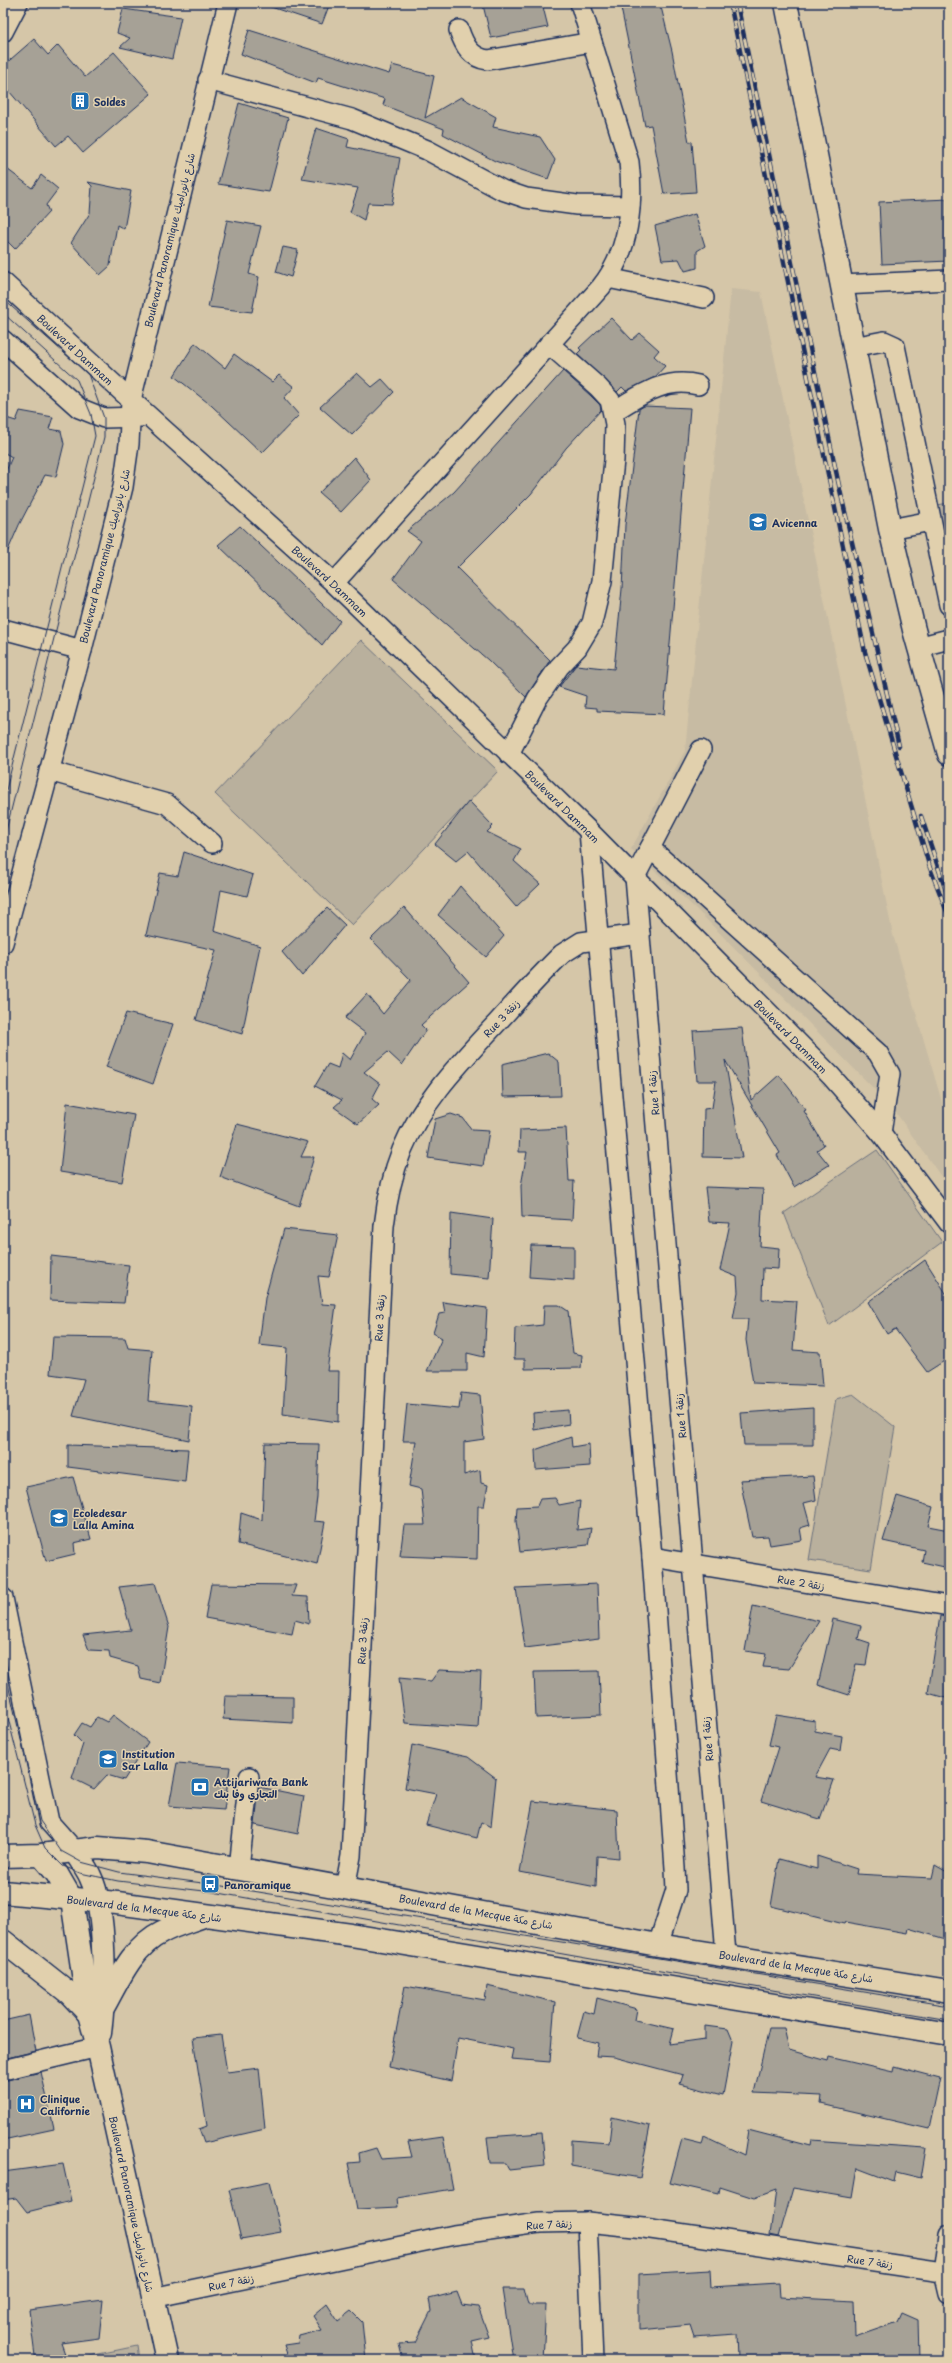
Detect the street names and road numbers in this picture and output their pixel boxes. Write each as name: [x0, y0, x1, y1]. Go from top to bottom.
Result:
street label: Boulevard Panoramique شارع بانوراميك: [140, 151, 199, 329]
street label: Boulevard Dammam: [34, 310, 117, 388]
street label: Boulevard Panoramique شارع بانوراميك: [75, 467, 134, 645]
street label: Boulevard Dammam: [289, 541, 371, 620]
street label: Boulevard Dammam: [523, 766, 604, 846]
street label: Boulevard Dammam: [751, 995, 831, 1076]
street label: Rue 3 زنقة: [479, 996, 523, 1040]
street label: Rue 1 زنقة: [644, 1070, 662, 1116]
street label: Rue 3 زنقة: [370, 1294, 388, 1342]
street label: Rue 1 زنقة: [671, 1393, 689, 1439]
street label: Rue 2 زنقة: [776, 1571, 826, 1593]
street label: Rue 3 زنقة: [353, 1617, 371, 1665]
street label: Rue 1 زنقة: [698, 1716, 716, 1762]
street label: Boulevard de la Mecque شارع مكة: [398, 1890, 554, 1933]
street label: Boulevard de la Mecque شارع مكة: [65, 1891, 223, 1926]
street label: Boulevard de la Mecque شارع مكة: [718, 1946, 875, 1987]
street label: Boulevard Panoramique شارع بانوراميك: [105, 2115, 158, 2294]
street label: Rue 7 زنقة: [526, 2215, 573, 2233]
street label: Rue 7 زنقة: [846, 2250, 894, 2272]
street label: Rue 7 زنقة: [207, 2270, 255, 2294]

